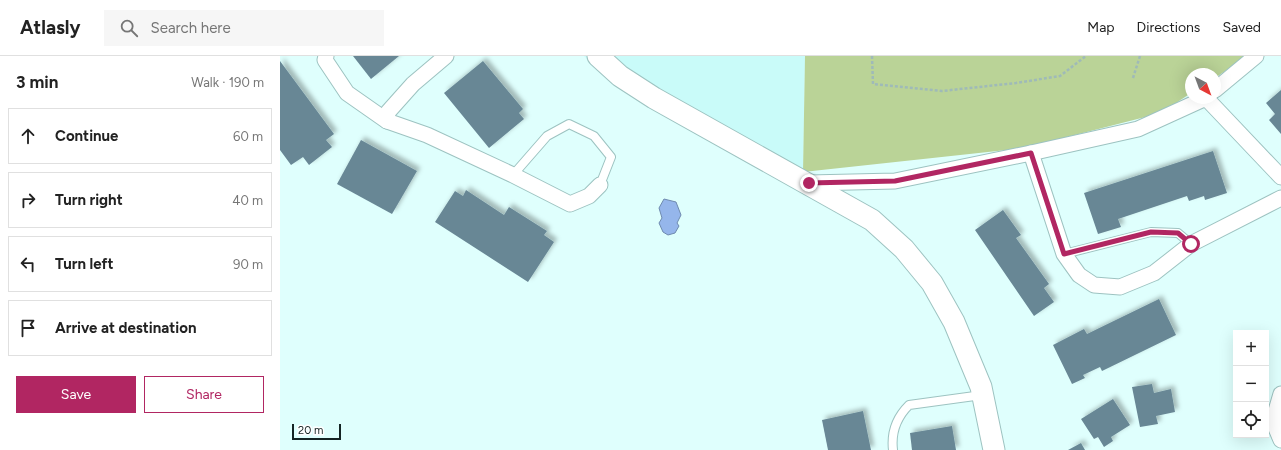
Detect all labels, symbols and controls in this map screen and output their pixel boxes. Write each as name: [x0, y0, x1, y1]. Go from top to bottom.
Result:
search box: [104, 10, 384, 46]
text: Atlasly: [20, 16, 80, 39]
icon: search: [118, 17, 140, 39]
text: Search here: [150, 19, 231, 37]
text: Map: [1087, 19, 1115, 36]
text: Directions: [1137, 19, 1200, 36]
text: Saved: [1222, 19, 1261, 36]
north arrow: [1185, 68, 1221, 104]
text: 3 min: [16, 72, 58, 92]
text: Walk · 190 m: [191, 75, 264, 90]
icon: ahead: [17, 125, 39, 147]
text: Continue: [55, 127, 118, 145]
text: 60 m: [233, 129, 263, 144]
route end: [800, 174, 818, 192]
icon: right: [17, 189, 39, 211]
text: Turn right: [55, 191, 123, 209]
text: 40 m: [232, 193, 263, 208]
route start: [1182, 235, 1200, 253]
icon: left: [17, 253, 39, 275]
text: Turn left: [55, 255, 113, 273]
text: 90 m: [233, 257, 263, 272]
icon: arrive: [17, 317, 39, 339]
text: Arrive at destination: [55, 319, 196, 337]
map controls: [1233, 330, 1269, 438]
button: +: [1233, 330, 1269, 366]
button: −: [1233, 366, 1269, 402]
button: Save: [16, 376, 136, 413]
button: Share: [144, 376, 264, 413]
button: locate: [1233, 402, 1269, 438]
scale bar: [292, 422, 341, 441]
text: 20 m: [298, 424, 323, 437]

